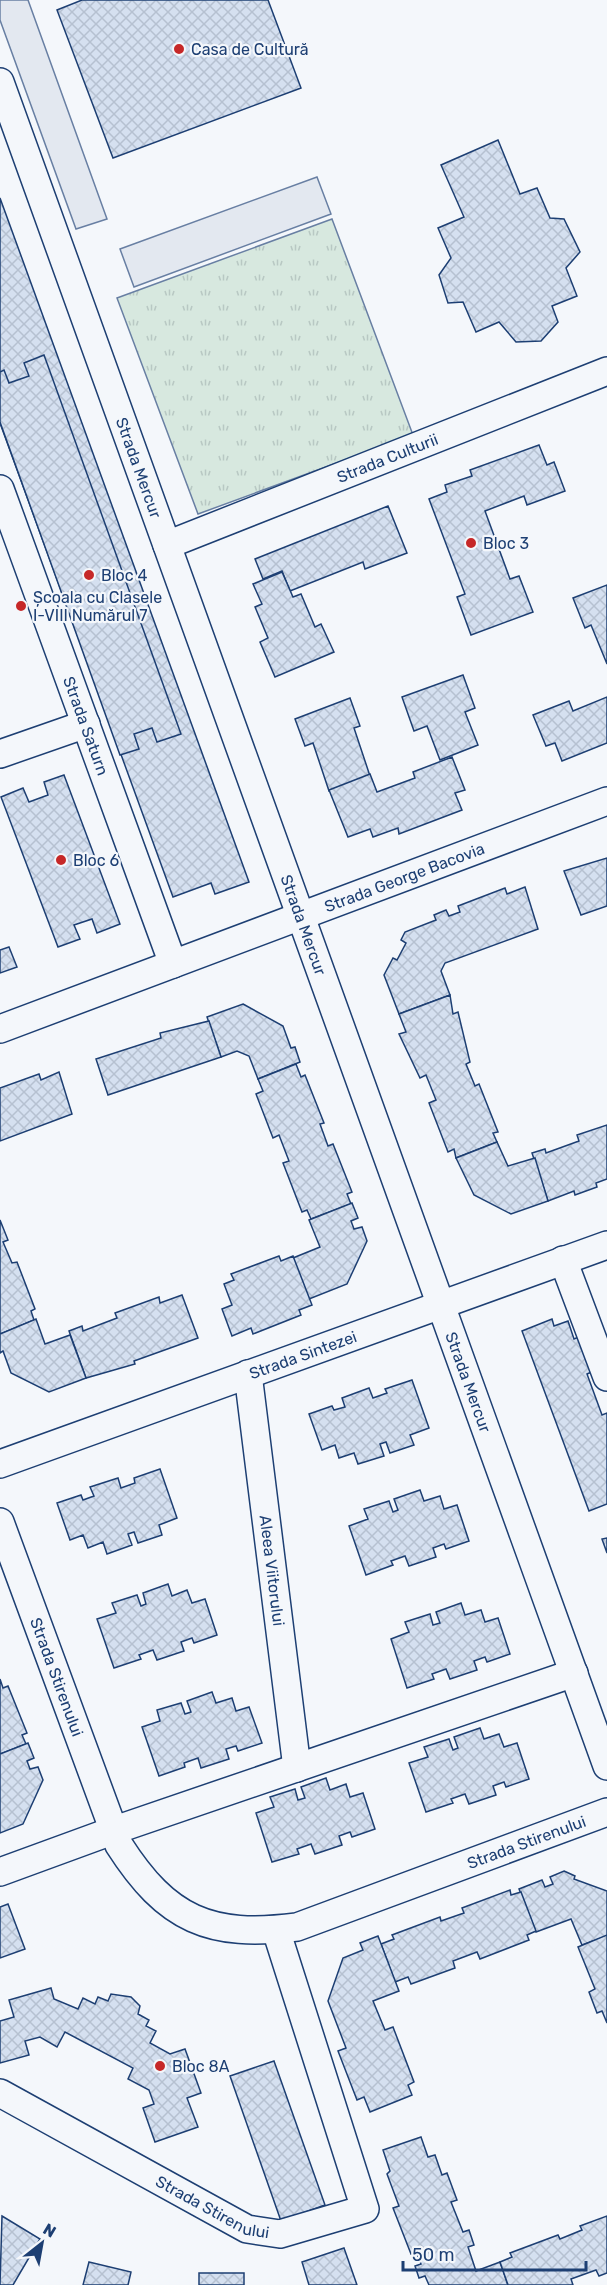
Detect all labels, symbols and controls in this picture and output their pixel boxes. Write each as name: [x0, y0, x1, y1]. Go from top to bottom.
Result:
place label: Casa de Cultură: [191, 40, 309, 59]
marker: Casa de Cultură: [172, 42, 186, 56]
street label: Strada Mercur: [112, 415, 165, 521]
street label: Strada Culturii: [334, 430, 441, 487]
place label: Bloc 3: [483, 534, 529, 553]
marker: Bloc 3: [464, 536, 478, 550]
place label: Bloc 4: [101, 566, 148, 585]
marker: Bloc 4: [82, 568, 96, 582]
place label: Școala cu Clasele I-VIII Numărul 7: [33, 588, 162, 625]
marker: Școala cu Clasele I-VIII Numărul 7: [14, 599, 28, 613]
street label: Strada Saturn: [59, 674, 112, 778]
street label: Strada George Bacovia: [322, 839, 487, 916]
place label: Bloc 6: [73, 851, 120, 870]
marker: Bloc 6: [54, 853, 68, 867]
street label: Strada Mercur: [277, 872, 330, 978]
street label: Strada Sintezei: [247, 1327, 359, 1383]
street label: Strada Mercur: [441, 1329, 495, 1435]
street label: Aleea Viitorului: [256, 1514, 288, 1627]
street label: Strada Stirenului: [26, 1615, 87, 1739]
street label: Strada Stirenului: [465, 1812, 588, 1873]
place label: Bloc 8A: [172, 2057, 230, 2076]
marker: Bloc 8A: [153, 2059, 167, 2073]
street label: Strada Stirenului: [152, 2172, 271, 2242]
north arrow: [12, 2213, 72, 2273]
text: N: [40, 2219, 59, 2242]
scale bar: [403, 2234, 586, 2272]
text: 50 m: [412, 2244, 455, 2266]

